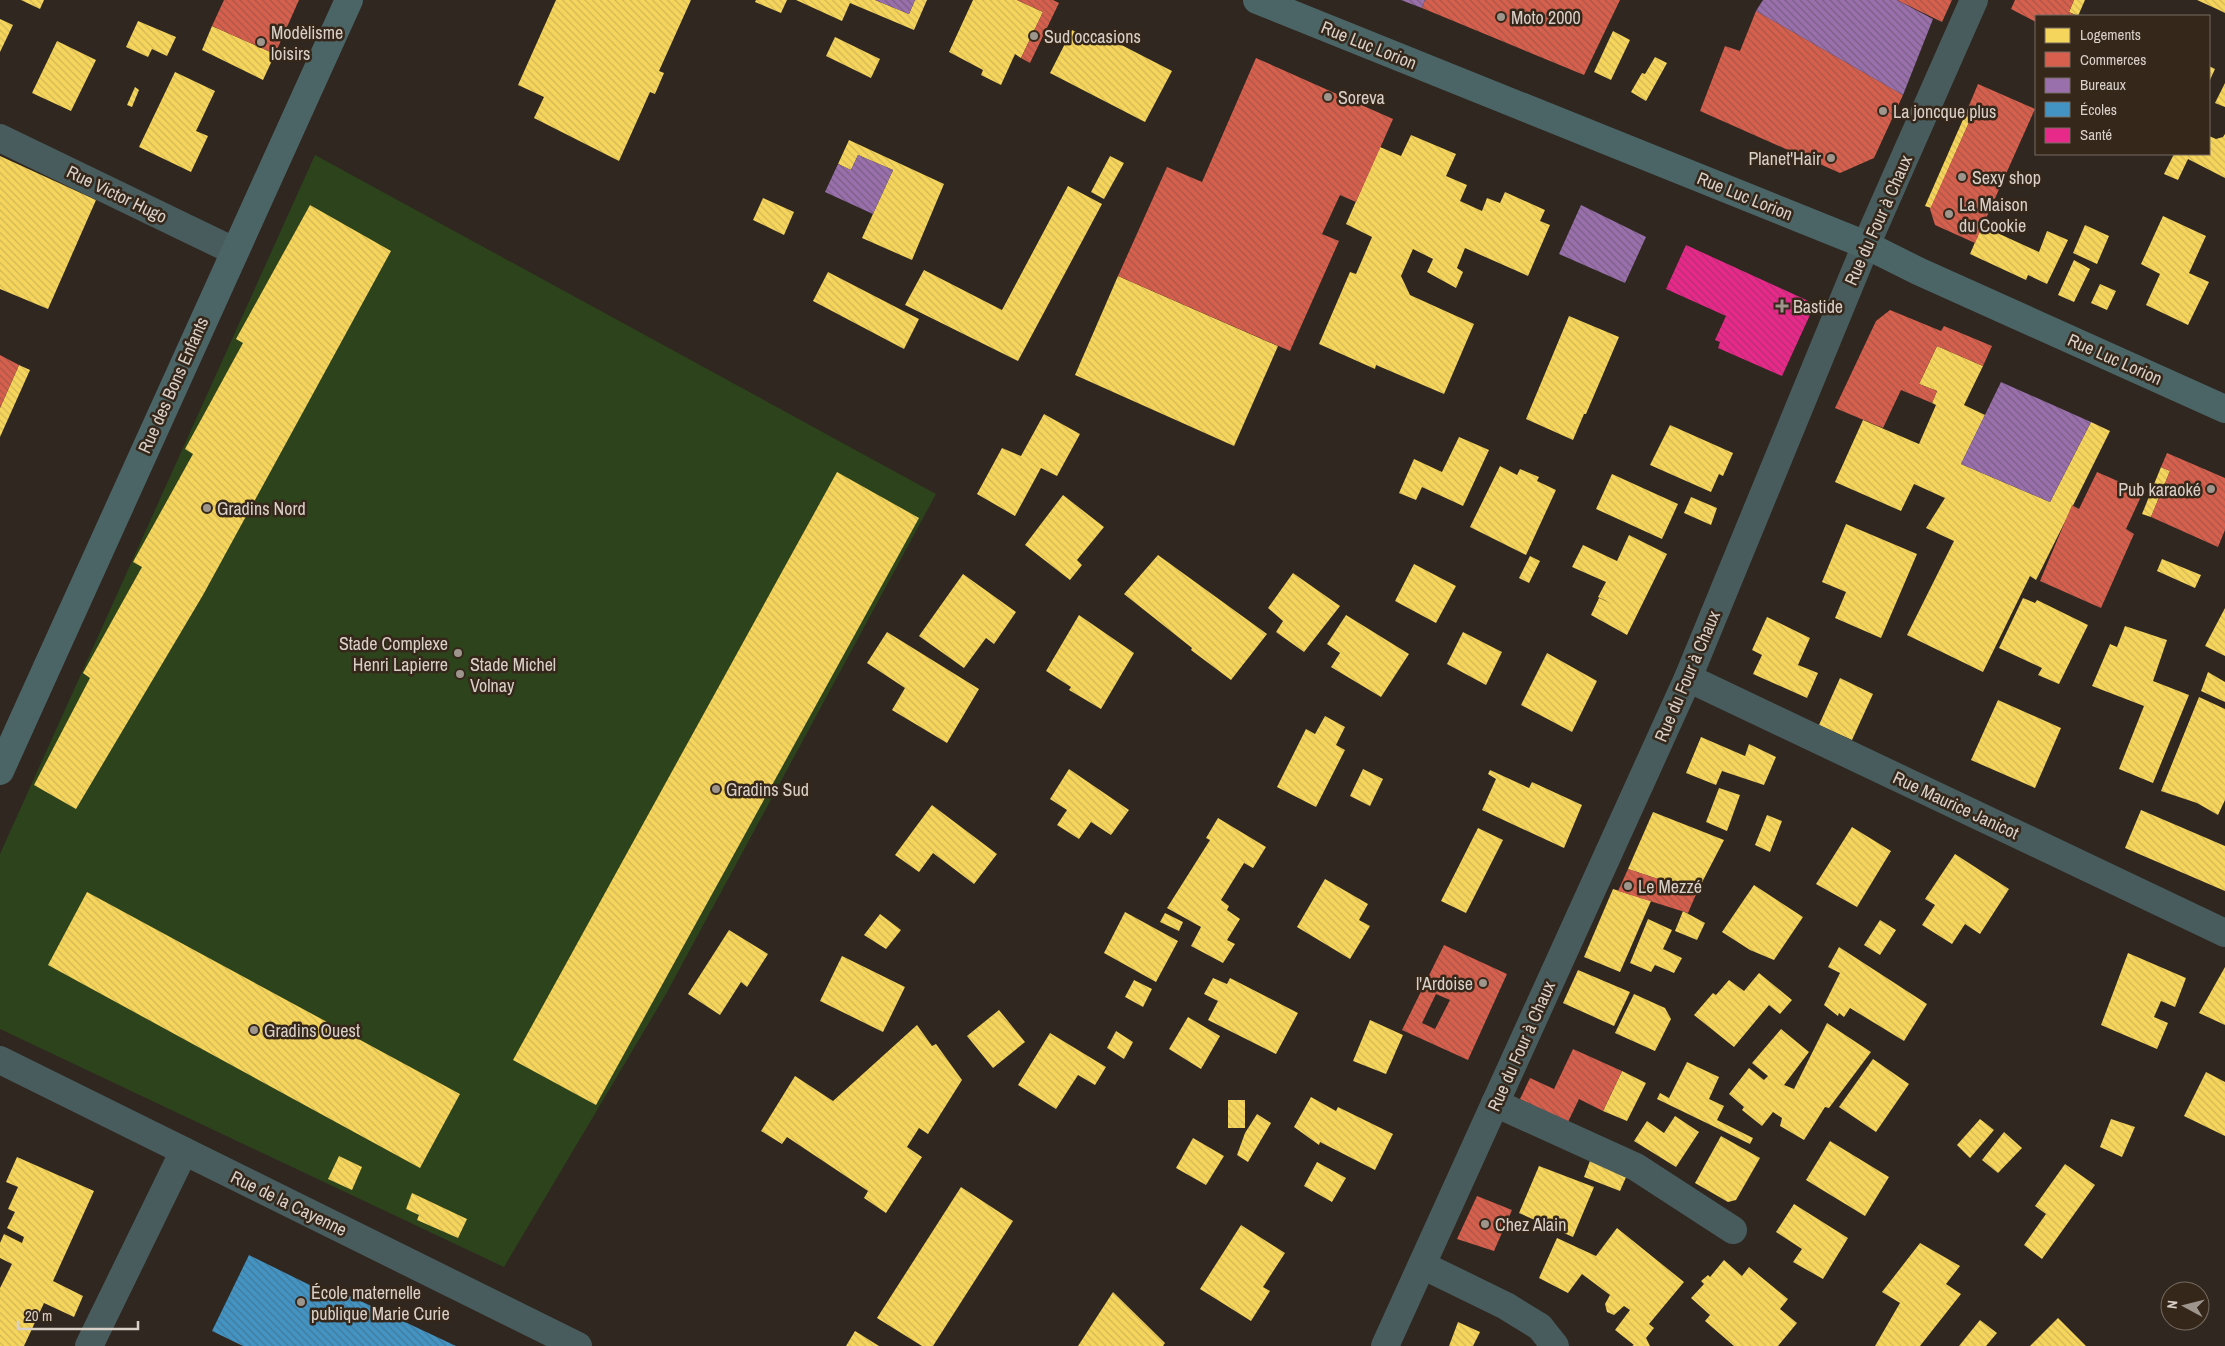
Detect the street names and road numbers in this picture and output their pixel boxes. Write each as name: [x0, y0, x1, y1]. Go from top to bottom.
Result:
street label: Rue Luc Lorion: [1318, 15, 1420, 75]
street label: Rue du Four à Chaux: [1838, 150, 1918, 289]
street label: Rue Victor Hugo: [63, 159, 171, 229]
street label: Rue Luc Lorion: [1694, 166, 1796, 226]
street label: Rue des Bons Enfants: [132, 313, 214, 457]
street label: Rue Luc Lorion: [2064, 327, 2166, 391]
street label: Rue du Four à Chaux: [1648, 606, 1726, 746]
street label: Rue Maurice Janicot: [1889, 765, 2023, 845]
street label: Rue du Four à Chaux: [1481, 976, 1561, 1115]
street label: Rue de la Cayenne: [227, 1164, 351, 1242]

